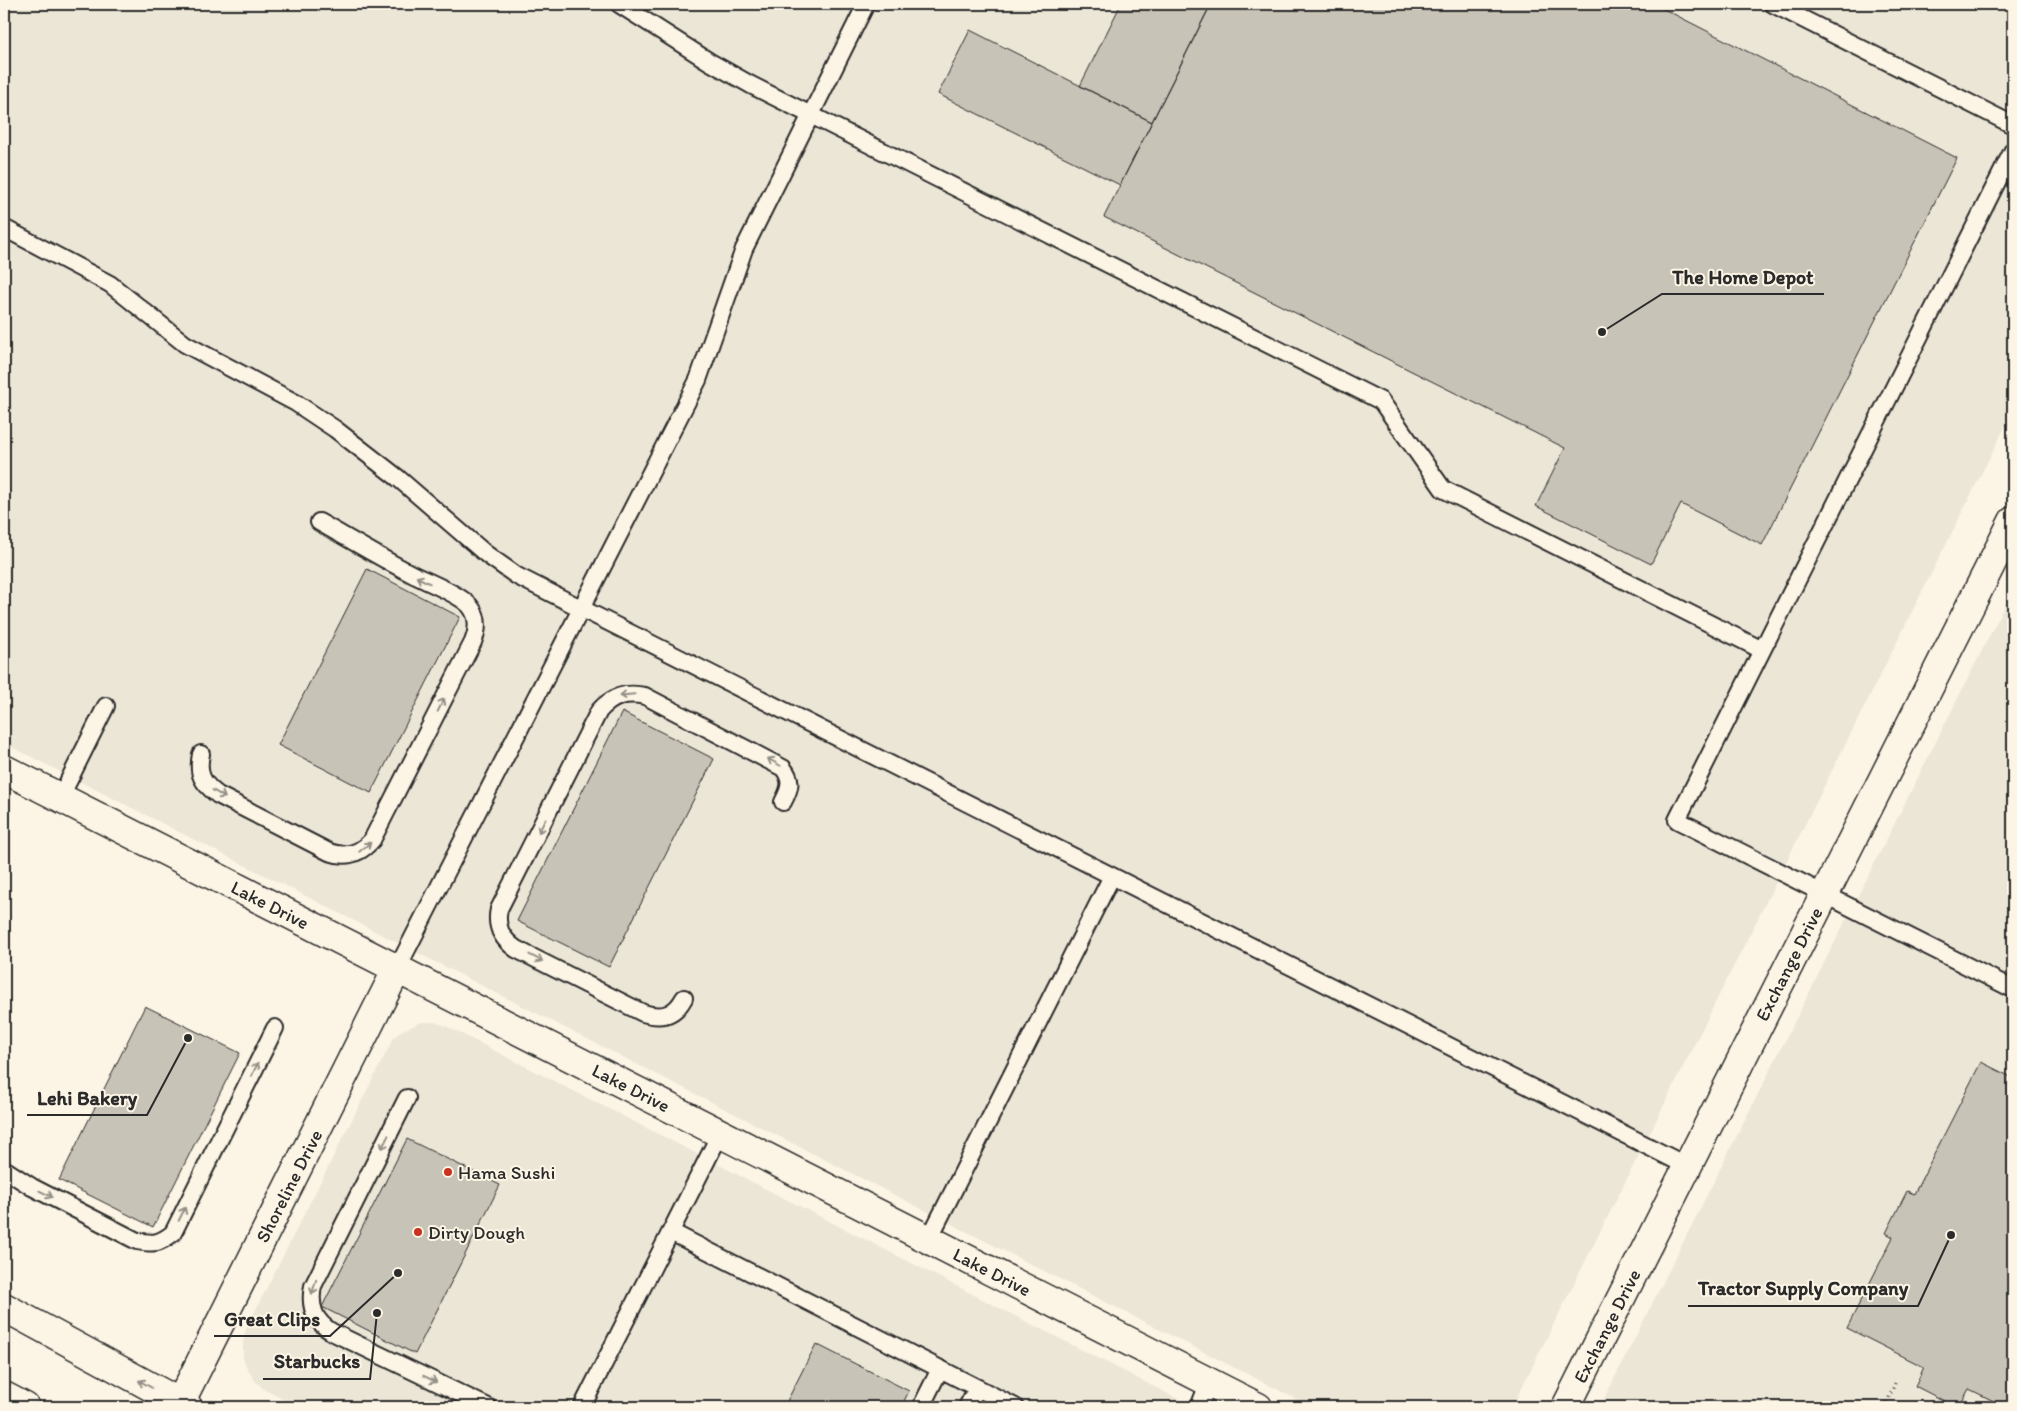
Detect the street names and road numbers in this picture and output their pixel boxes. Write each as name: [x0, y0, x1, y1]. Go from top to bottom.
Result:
street label: Lake Drive: [227, 876, 313, 934]
street label: Exchange Drive: [1750, 903, 1828, 1025]
street label: Lake Drive: [588, 1059, 674, 1117]
street label: Shoreline Drive: [251, 1126, 327, 1246]
street label: Lake Drive: [949, 1243, 1035, 1301]
street label: Exchange Drive: [1568, 1265, 1646, 1387]

